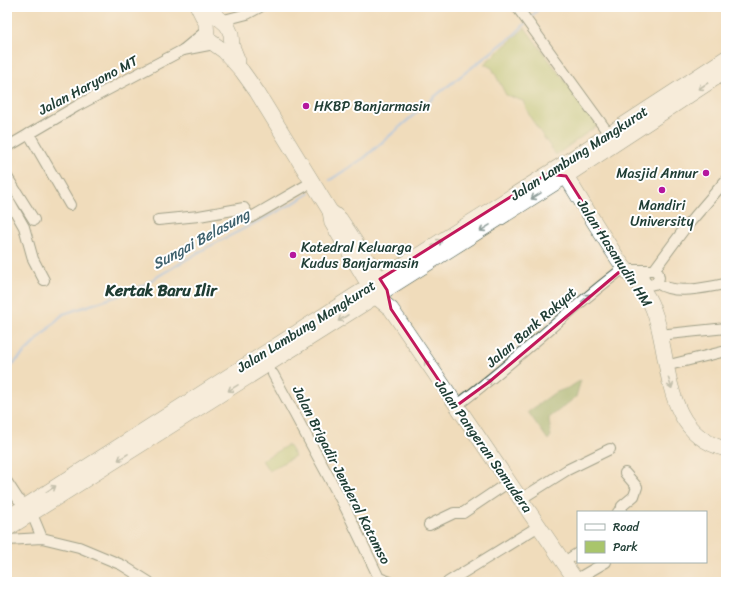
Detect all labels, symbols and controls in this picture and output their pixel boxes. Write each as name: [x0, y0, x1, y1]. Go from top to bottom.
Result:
street label: Jalan Haryono MT: [33, 48, 144, 123]
one-way arrow: [698, 82, 709, 90]
place label: HKBP Banjarmasin: [314, 94, 430, 119]
street label: Jalan Lambung Mangkurat: [504, 99, 653, 208]
marker: HKBP Banjarmasin: [301, 101, 311, 111]
place label: Masjid Annur: [616, 161, 699, 186]
marker: Masjid Annur: [701, 168, 711, 178]
marker: Mandiri University: [657, 185, 667, 195]
one-way arrow: [530, 192, 542, 200]
street label: Jalan Hasanudin HM: [570, 193, 659, 312]
place label: Mandiri University: [630, 193, 695, 234]
water label: Sungai Belasung: [147, 201, 256, 277]
one-way arrow: [479, 224, 490, 233]
place label: Katedral Keluarga Kudus Banjarmasin: [301, 235, 419, 276]
one-way arrow: [431, 239, 443, 247]
marker: Katedral Keluarga Kudus Banjarmasin: [288, 250, 298, 260]
street label: Jalan Lambung Mangkurat: [231, 273, 381, 380]
district label: Kertak Baru Ilir: [104, 276, 218, 305]
street label: Jalan Bank Rakyat: [480, 281, 582, 375]
one-way arrow: [581, 293, 591, 302]
one-way arrow: [338, 314, 349, 322]
one-way arrow: [424, 360, 432, 371]
street label: Jalan Pangeran Samudera: [427, 373, 539, 518]
one-way arrow: [667, 377, 674, 390]
one-way arrow: [482, 378, 493, 387]
street label: Jalan Brigadir Jenderal Katamso: [285, 380, 398, 569]
one-way arrow: [228, 383, 239, 392]
one-way arrow: [117, 453, 129, 461]
one-way arrow: [45, 484, 57, 492]
legend: [577, 511, 707, 563]
text: Road: [613, 516, 640, 538]
text: Park: [613, 536, 638, 558]

